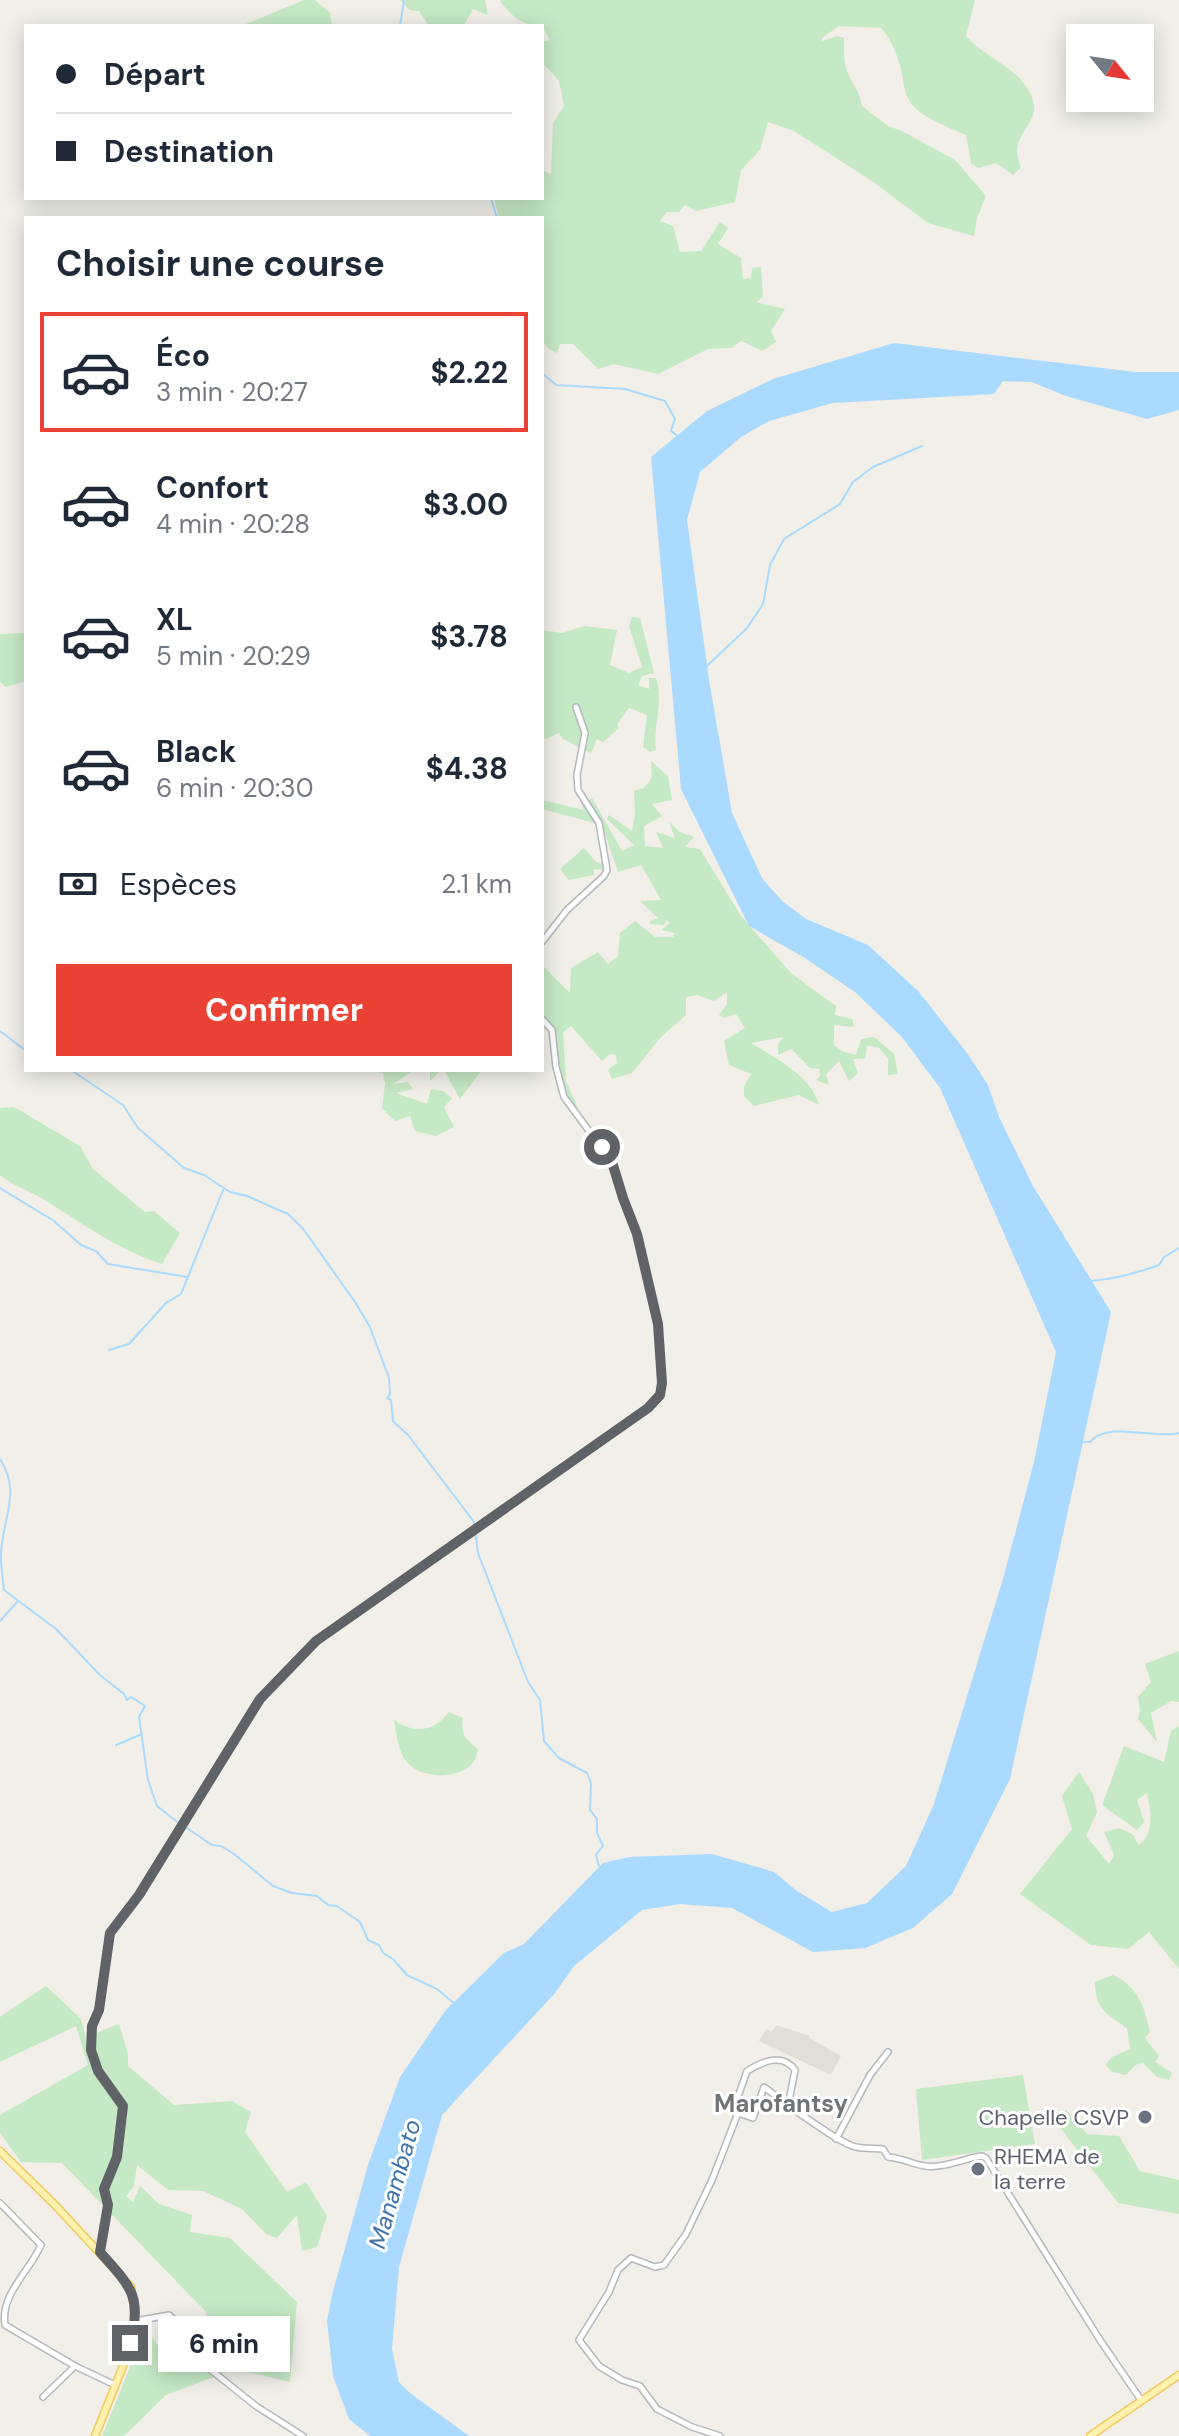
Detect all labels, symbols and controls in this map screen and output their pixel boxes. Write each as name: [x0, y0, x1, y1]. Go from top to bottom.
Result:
north arrow: [1066, 24, 1154, 112]
map controls: [1066, 24, 1154, 112]
text: Départ: [104, 55, 206, 94]
text: Destination: [104, 132, 274, 171]
text: Choisir une course: [56, 240, 385, 287]
icon: car: [60, 336, 132, 408]
text: Éco: [156, 336, 210, 375]
text: $2.22: [430, 353, 508, 392]
text: 3 min · 20:27: [156, 375, 308, 409]
icon: car: [60, 468, 132, 540]
text: Confort: [156, 468, 269, 507]
text: $3.00: [423, 485, 508, 524]
text: 4 min · 20:28: [156, 507, 310, 541]
icon: car: [60, 600, 132, 672]
text: XL: [156, 600, 193, 639]
text: $3.78: [430, 617, 508, 656]
text: 5 min · 20:29: [156, 639, 311, 673]
icon: car: [60, 732, 132, 804]
text: Black: [156, 732, 236, 771]
text: $4.38: [426, 749, 508, 788]
text: 6 min · 20:30: [156, 771, 313, 805]
icon: cash: [56, 862, 100, 906]
text: Espèces: [120, 865, 237, 904]
text: 2.1 km: [441, 867, 512, 901]
button: Confirmer: [56, 964, 512, 1056]
route start: [584, 1129, 620, 1165]
district label: Marofantsy: [714, 2088, 848, 2119]
place label: Chapelle CSVP: [979, 2103, 1129, 2132]
marker: Chapelle CSVP: [1136, 2108, 1154, 2126]
water label: Manambato: [361, 2116, 428, 2252]
place label: RHEMA de la terre: [994, 2142, 1100, 2196]
marker: RHEMA de la terre: [969, 2160, 987, 2178]
callout: 6 min: [158, 2315, 290, 2371]
route end: [112, 2325, 148, 2361]
text: 6 min: [189, 2327, 259, 2361]

